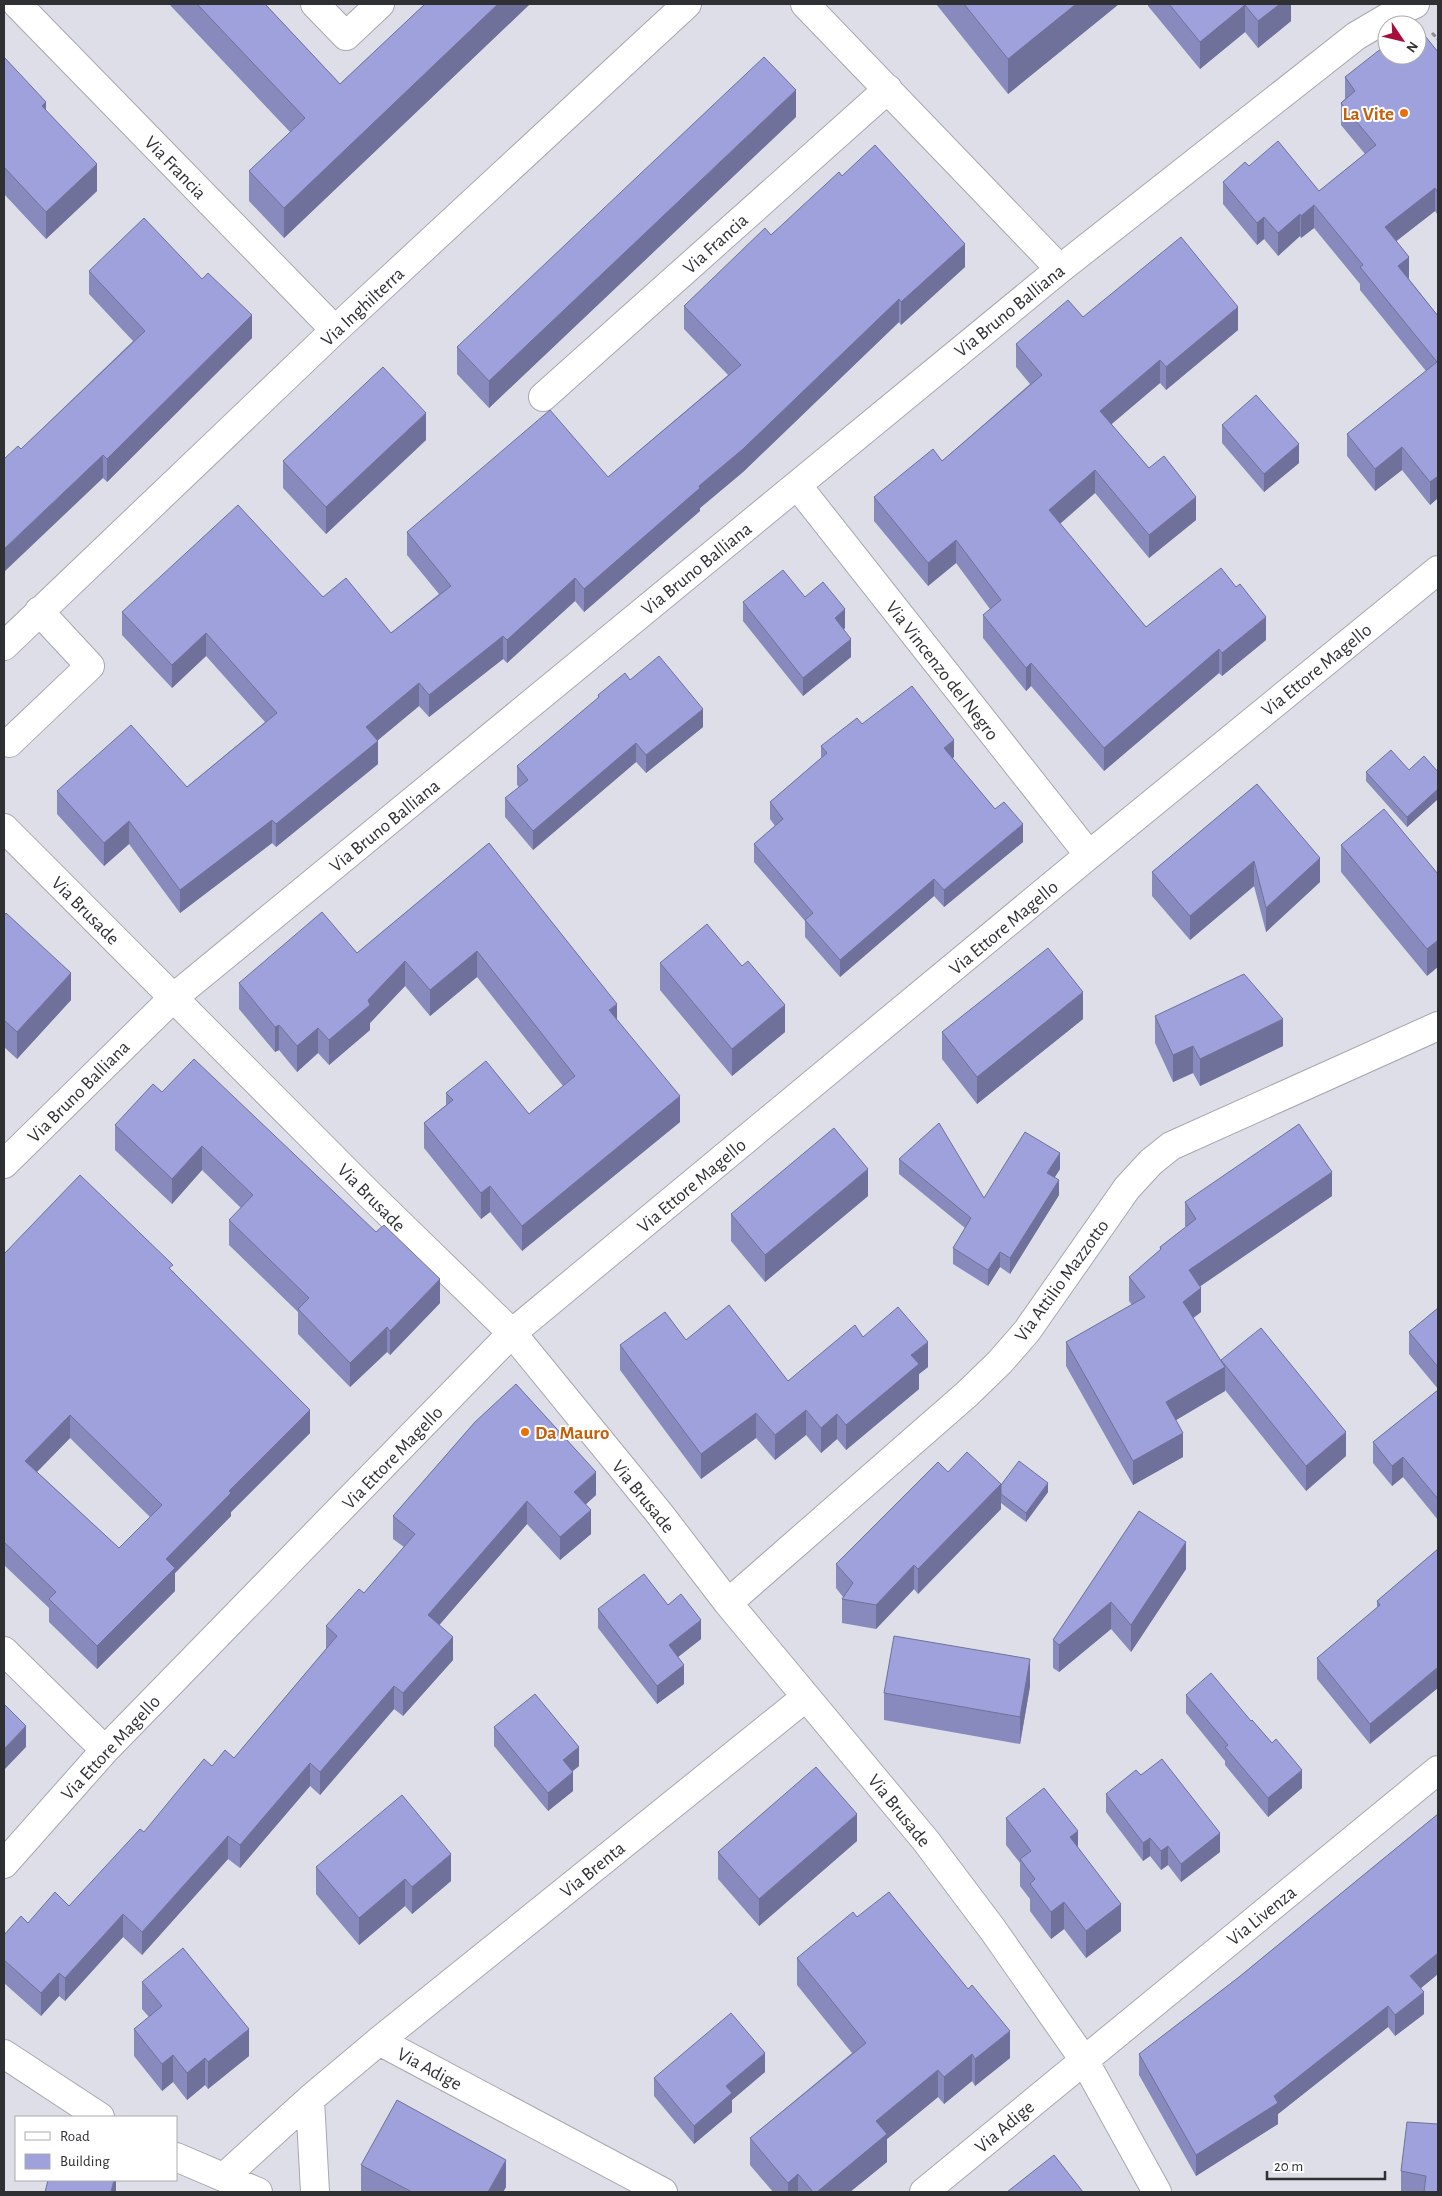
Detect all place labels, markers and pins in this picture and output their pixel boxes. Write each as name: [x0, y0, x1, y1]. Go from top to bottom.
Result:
place label: La Vite: [1342, 105, 1394, 124]
marker: La Vite: [1398, 107, 1410, 119]
place label: Da Mauro: [535, 1424, 609, 1443]
marker: Da Mauro: [519, 1426, 531, 1438]

